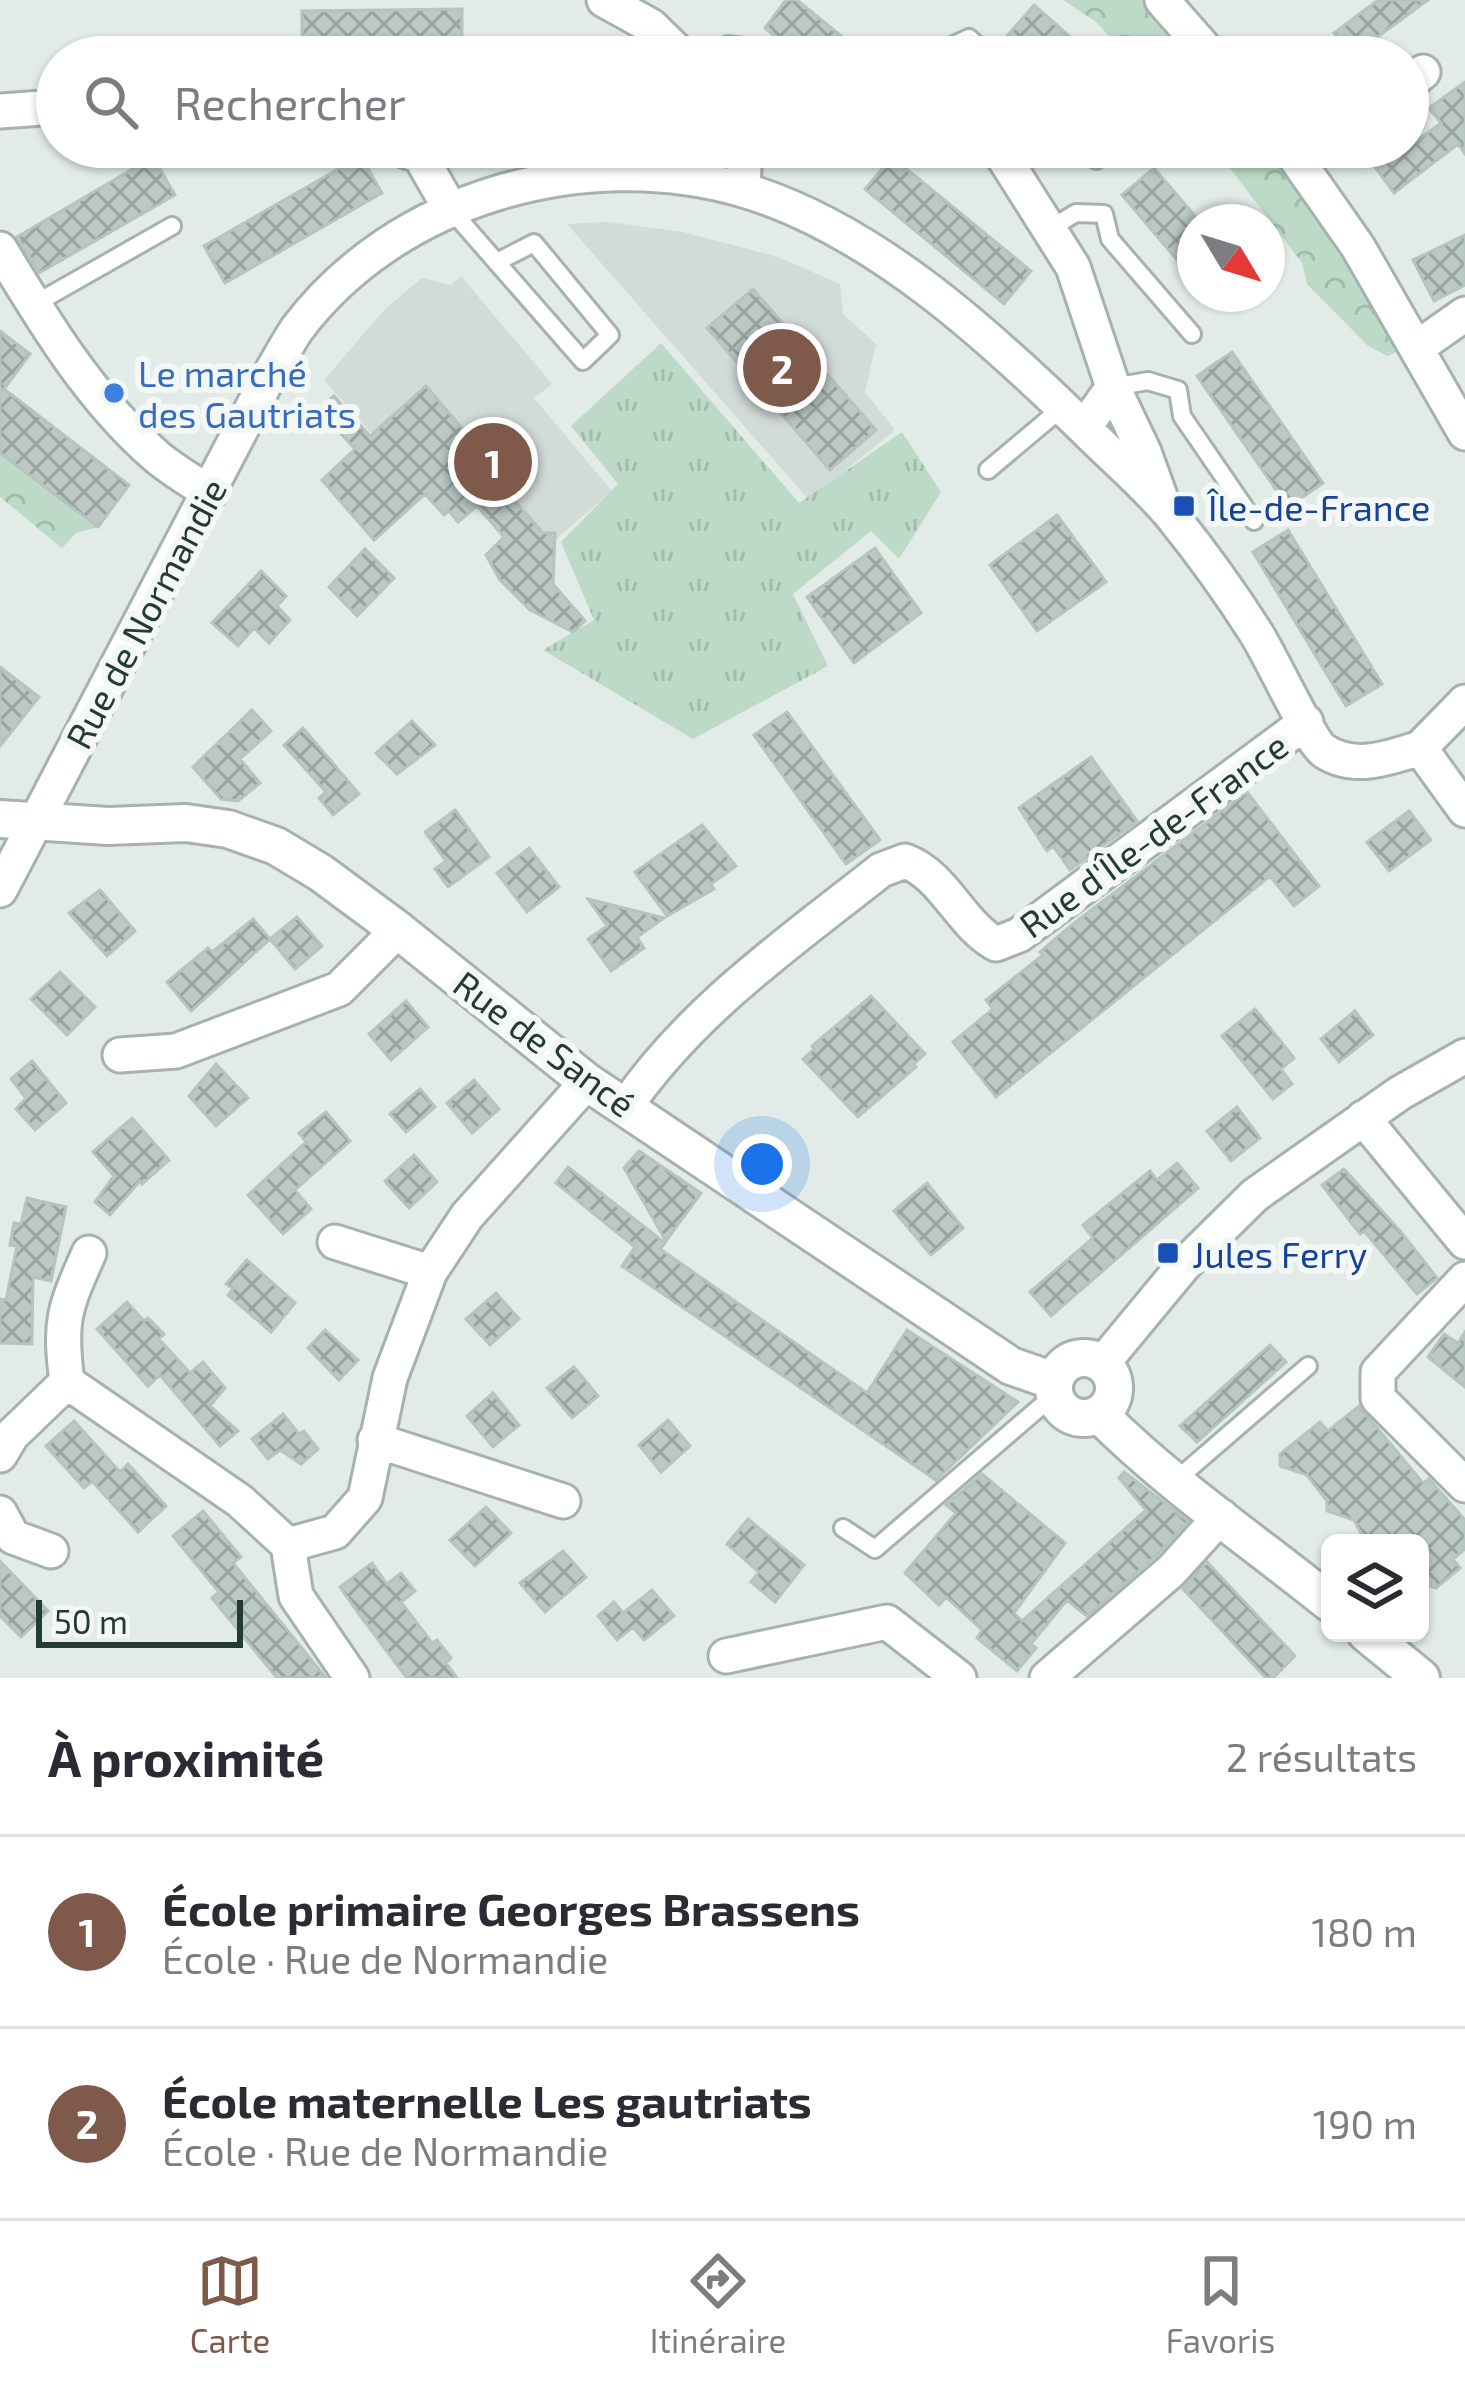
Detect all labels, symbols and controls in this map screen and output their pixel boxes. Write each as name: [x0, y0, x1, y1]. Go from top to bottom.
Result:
search box: [36, 36, 1429, 168]
icon: search: [78, 69, 144, 135]
text: Rechercher: [174, 75, 406, 129]
north arrow: [1177, 204, 1285, 312]
pin: 2: [743, 323, 821, 413]
place label: Le marché des Gautriats: [138, 351, 356, 435]
marker: Le marché des Gautriats: [101, 380, 127, 406]
pin: 1: [454, 417, 532, 507]
street label: Rue de Normandie: [56, 471, 234, 755]
place label: Île-de-France: [1206, 485, 1430, 528]
marker: Île-de-France: [1171, 493, 1197, 519]
street label: Rue d'Île-de-France: [1011, 722, 1295, 946]
street label: Rue de Sancé: [446, 961, 644, 1125]
your location: [732, 1134, 792, 1194]
place label: Jules Ferry: [1192, 1232, 1367, 1275]
marker: Jules Ferry: [1155, 1240, 1181, 1266]
map controls: [1321, 1534, 1429, 1642]
button: layers: [1321, 1534, 1429, 1642]
scale bar: [36, 1594, 243, 1647]
text: 50 m: [54, 1601, 128, 1641]
text: À proximité: [48, 1726, 324, 1787]
text: 2 résultats: [1226, 1733, 1417, 1780]
text: École primaire Georges Brassens: [162, 1881, 860, 1935]
text: 1: [79, 1908, 95, 1955]
text: 180 m: [1311, 1908, 1417, 1955]
text: École · Rue de Normandie: [162, 1935, 608, 1982]
text: École maternelle Les gautriats: [162, 2073, 812, 2127]
text: 2: [76, 2100, 98, 2147]
text: 190 m: [1313, 2100, 1417, 2147]
text: École · Rue de Normandie: [162, 2127, 608, 2174]
tab: Carte: [190, 2248, 270, 2360]
tab: Itinéraire: [650, 2248, 786, 2360]
tab: Favoris: [1166, 2248, 1275, 2360]

